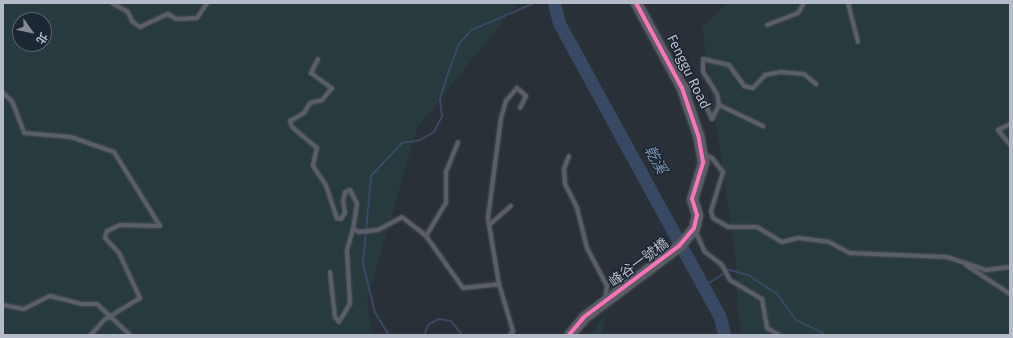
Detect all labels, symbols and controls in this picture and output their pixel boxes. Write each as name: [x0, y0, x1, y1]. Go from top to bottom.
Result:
north arrow: [12, 12, 52, 52]
text: 北: [33, 30, 50, 46]
street label: Fenggu Road: [663, 32, 713, 112]
water label: 乾溪: [640, 143, 670, 177]
street label: 峰谷一號橋: [606, 235, 672, 291]

